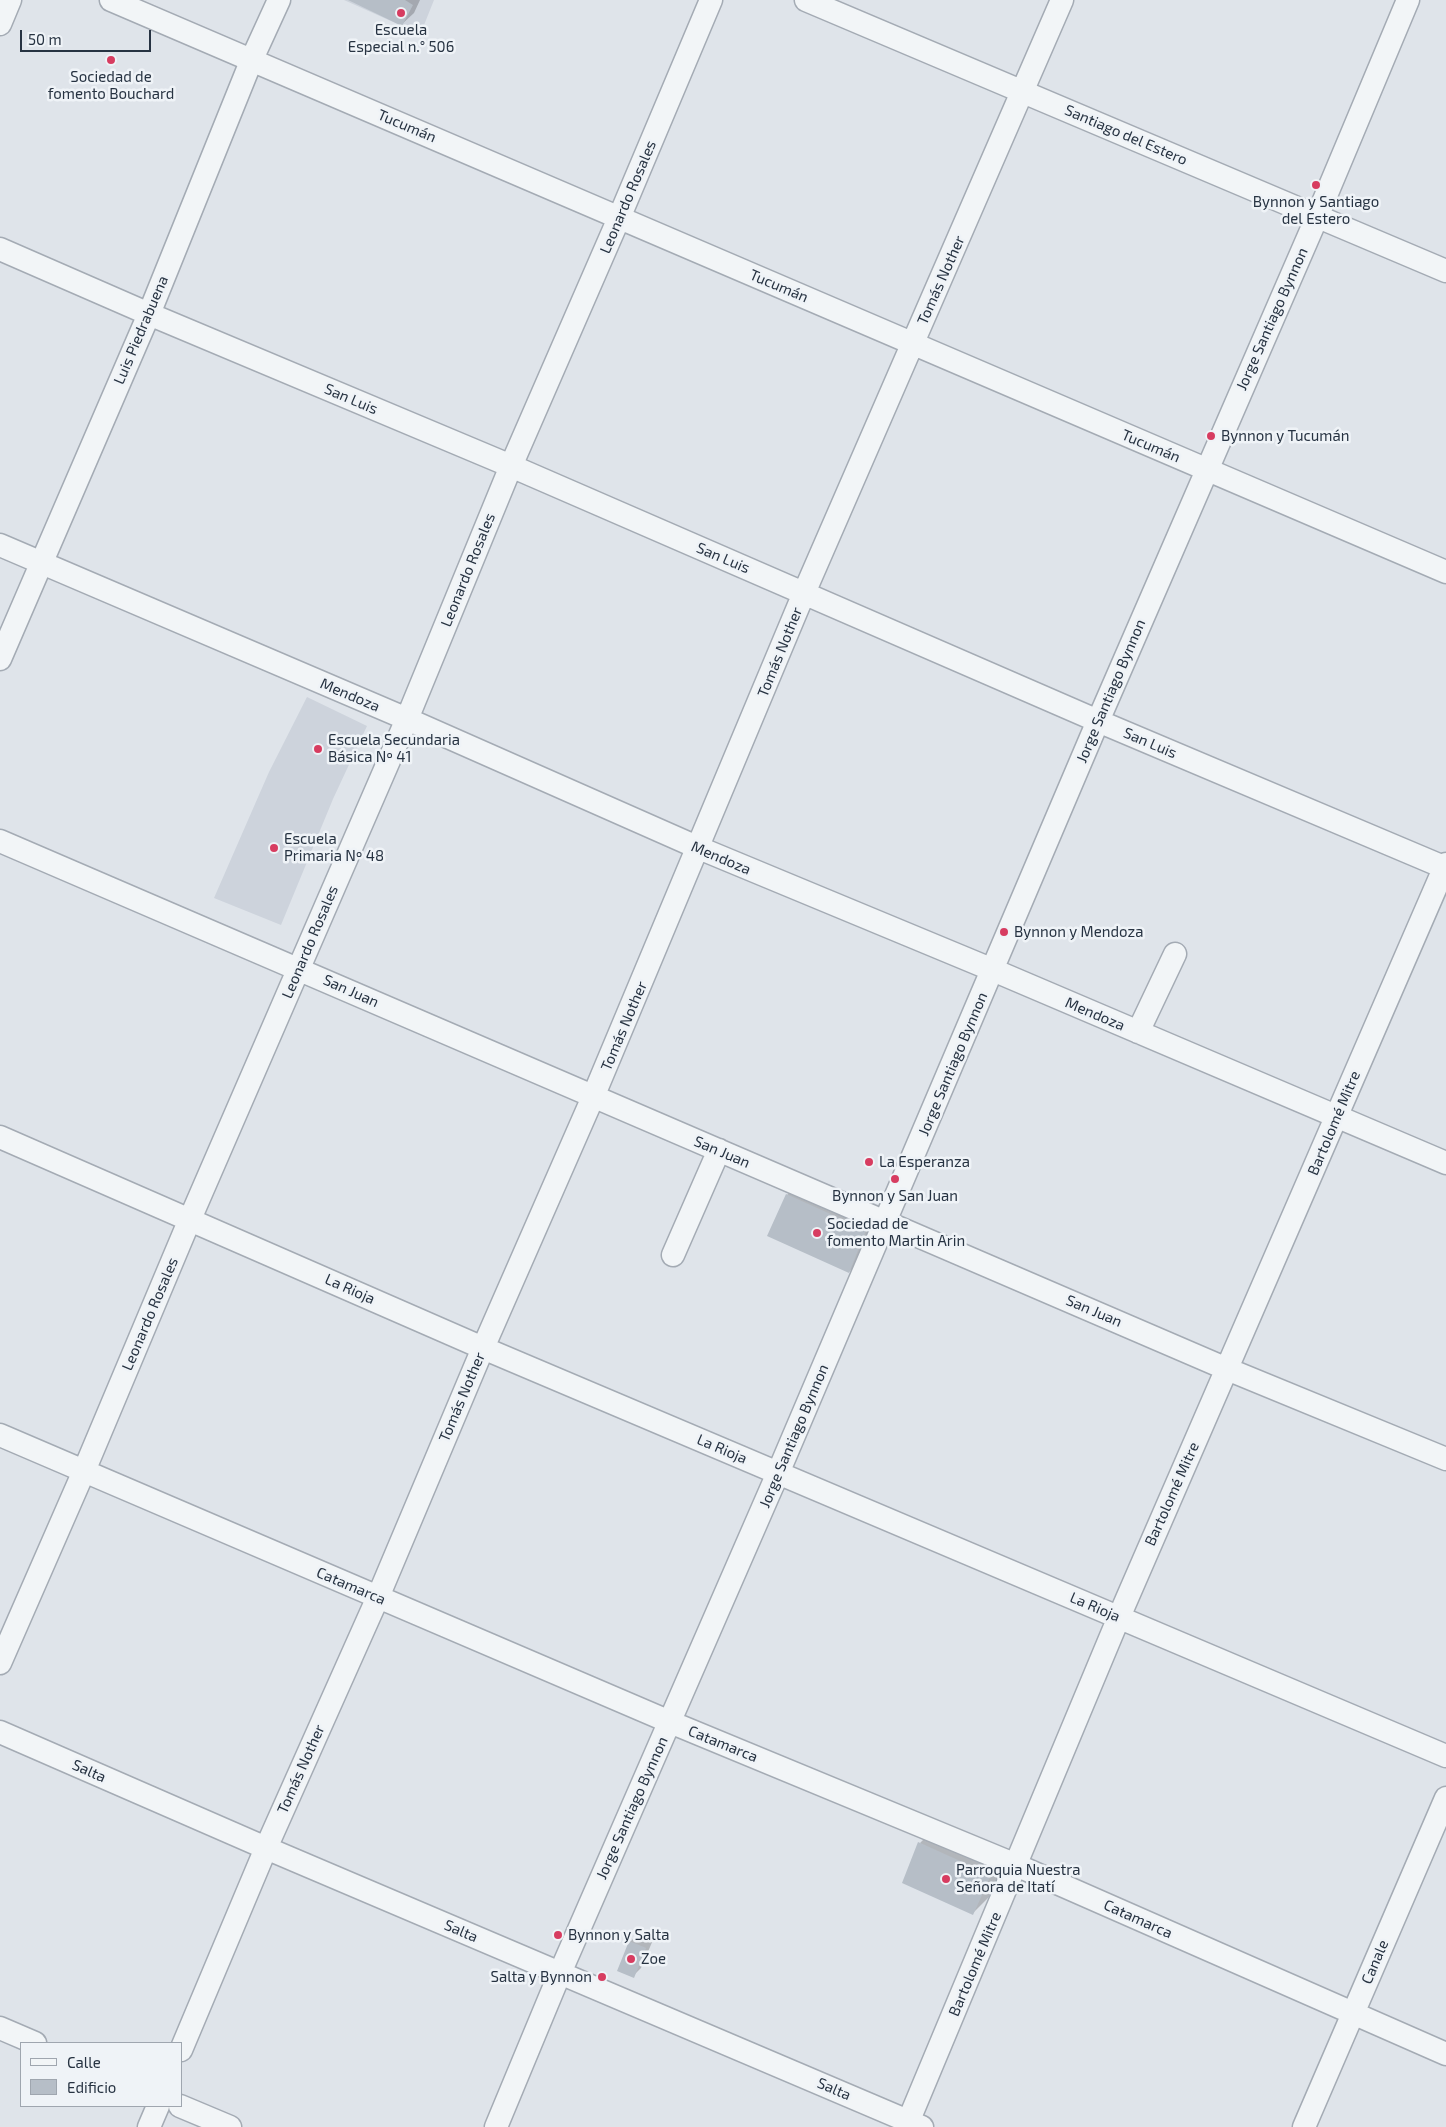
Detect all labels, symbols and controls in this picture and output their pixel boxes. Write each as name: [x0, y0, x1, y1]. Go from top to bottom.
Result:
marker: Escuela Especial n.° 506: [395, 7, 407, 19]
scale bar: [22, 20, 154, 52]
place label: Escuela Especial n.° 506: [348, 21, 454, 56]
text: 50 m: [28, 30, 62, 48]
marker: Sociedad de fomento Bouchard: [105, 54, 117, 66]
place label: Sociedad de fomento Bouchard: [48, 68, 174, 103]
street label: Santiago del Estero: [1062, 101, 1190, 169]
street label: Tucumán: [375, 106, 439, 146]
street label: Leonardo Rosales: [596, 138, 660, 256]
marker: Bynnon y Santiago del Estero: [1310, 179, 1322, 191]
place label: Bynnon y Santiago del Estero: [1253, 193, 1379, 228]
street label: Tomás Nother: [913, 233, 969, 327]
street label: Jorge Santiago Bynnon: [1232, 245, 1312, 393]
street label: Tucumán: [747, 266, 811, 306]
street label: Luis Piedrabuena: [110, 273, 172, 387]
street label: San Luis: [322, 380, 380, 418]
street label: Tucumán: [1119, 426, 1183, 466]
place label: Bynnon y Tucumán: [1221, 427, 1349, 445]
marker: Bynnon y Tucumán: [1205, 430, 1217, 442]
street label: Leonardo Rosales: [437, 510, 499, 630]
street label: San Luis: [694, 539, 752, 577]
street label: Tomás Nother: [754, 604, 806, 700]
street label: Jorge Santiago Bynnon: [1073, 616, 1149, 766]
street label: Mendoza: [318, 674, 382, 716]
street label: San Luis: [1121, 724, 1179, 762]
place label: Escuela Secundaria Básica Nº 41: [328, 731, 460, 766]
marker: Escuela Secundaria Básica Nº 41: [312, 743, 324, 755]
place label: Escuela Primaria Nº 48: [284, 830, 384, 865]
street label: Mendoza: [689, 837, 753, 879]
marker: Escuela Primaria Nº 48: [268, 842, 280, 854]
street label: Leonardo Rosales: [278, 883, 342, 1001]
place label: Bynnon y Mendoza: [1014, 923, 1143, 941]
marker: Bynnon y Mendoza: [998, 926, 1010, 938]
street label: San Juan: [320, 971, 382, 1011]
street label: Tomás Nother: [597, 979, 651, 1073]
street label: Jorge Santiago Bynnon: [915, 989, 991, 1139]
street label: Mendoza: [1063, 993, 1127, 1035]
street label: Bartolomé Mitre: [1304, 1068, 1364, 1178]
street label: San Juan: [691, 1132, 753, 1172]
place label: La Esperanza: [879, 1153, 970, 1171]
marker: La Esperanza: [863, 1156, 875, 1168]
marker: Bynnon y San Juan: [889, 1173, 901, 1185]
place label: Bynnon y San Juan: [832, 1187, 958, 1205]
place label: Sociedad de fomento Martin Arin: [827, 1215, 965, 1250]
marker: Sociedad de fomento Martin Arin: [811, 1227, 823, 1239]
street label: Leonardo Rosales: [118, 1255, 182, 1373]
street label: La Rioja: [322, 1270, 378, 1308]
street label: San Juan: [1063, 1291, 1125, 1331]
street label: Tomás Nother: [435, 1350, 489, 1444]
street label: Jorge Santiago Bynnon: [756, 1361, 832, 1511]
street label: La Rioja: [694, 1430, 750, 1468]
street label: Bartolomé Mitre: [1141, 1439, 1203, 1549]
street label: Catamarca: [314, 1563, 388, 1609]
street label: La Rioja: [1067, 1588, 1123, 1626]
street label: Tomás Nother: [273, 1722, 329, 1816]
street label: Catamarca: [686, 1722, 760, 1766]
street label: Jorge Santiago Bynnon: [592, 1734, 672, 1882]
street label: Salta: [69, 1756, 109, 1786]
place label: Parroquia Nuestra Señora de Itatí: [956, 1861, 1081, 1896]
marker: Parroquia Nuestra Señora de Itatí: [940, 1873, 952, 1885]
street label: Catamarca: [1101, 1896, 1175, 1942]
street label: Bartolomé Mitre: [945, 1909, 1005, 2019]
street label: Salta: [441, 1916, 481, 1946]
place label: Bynnon y Salta: [568, 1926, 669, 1944]
marker: Bynnon y Salta: [552, 1929, 564, 1941]
street label: Canale: [1358, 1937, 1392, 1987]
place label: Zoe: [641, 1950, 666, 1968]
marker: Zoe: [625, 1953, 637, 1965]
place label: Salta y Bynnon: [491, 1968, 592, 1986]
marker: Salta y Bynnon: [596, 1971, 608, 1983]
legend: [20, 2042, 182, 2107]
text: Calle: [67, 2053, 101, 2071]
street label: Salta: [814, 2074, 854, 2104]
text: Edificio: [67, 2078, 116, 2096]

